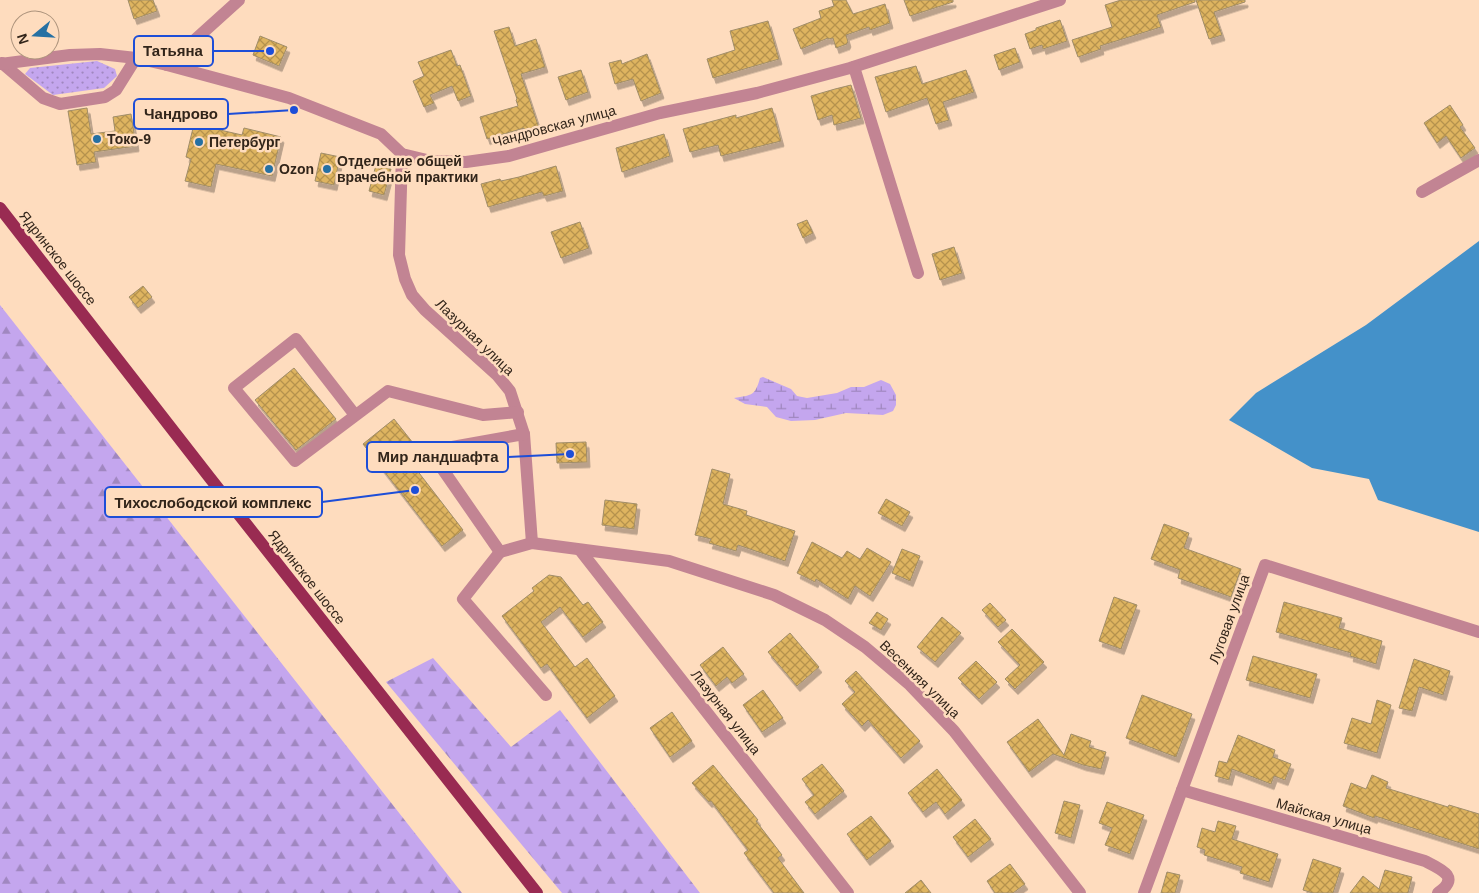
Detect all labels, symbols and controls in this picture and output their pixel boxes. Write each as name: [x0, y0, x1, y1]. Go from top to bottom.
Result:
north arrow: [10, 10, 60, 60]
text: N: [13, 32, 32, 46]
callout: Татьяна: [134, 36, 213, 66]
text: Татьяна: [143, 42, 204, 59]
callout: Чандрово: [134, 99, 228, 129]
street label: Чандровская улица: [491, 102, 618, 150]
text: Чандрово: [144, 105, 218, 122]
place label: Токо-9: [107, 131, 151, 147]
marker: Токо-9: [91, 133, 103, 145]
place label: Петербург: [209, 134, 280, 150]
marker: Петербург: [193, 136, 205, 148]
place label: Отделение общей врачебной практики: [337, 153, 478, 185]
place label: Ozon: [279, 161, 314, 177]
marker: Ozon: [263, 163, 275, 175]
marker: Отделение общей врачебной практики: [321, 163, 333, 175]
street label: Ядринское шоссе: [16, 208, 100, 308]
street label: Лазурная улица: [432, 295, 518, 379]
callout: Мир ландшафта: [367, 442, 508, 472]
text: Мир ландшафта: [378, 448, 499, 465]
callout: Тихослободской комплекс: [105, 487, 322, 517]
text: Тихослободской комплекс: [114, 494, 312, 511]
street label: Ядринское шоссе: [265, 527, 349, 627]
street label: Луговая улица: [1205, 572, 1253, 666]
street label: Весенняя улица: [877, 637, 963, 721]
street label: Лазурная улица: [688, 666, 764, 758]
street label: Майская улица: [1274, 795, 1374, 837]

